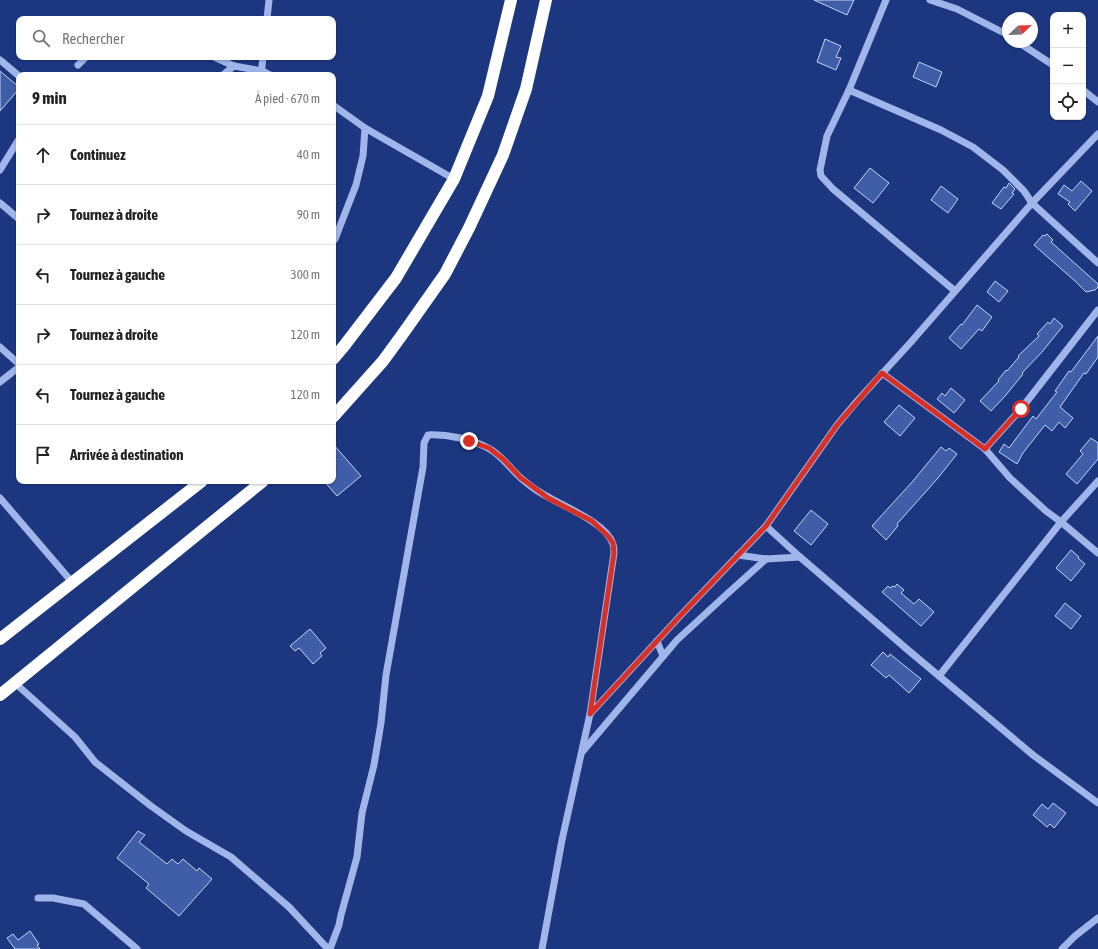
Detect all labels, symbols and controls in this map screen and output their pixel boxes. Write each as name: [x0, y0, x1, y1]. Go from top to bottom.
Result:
north arrow: [1002, 12, 1038, 48]
map controls: [1050, 12, 1086, 120]
button: +: [1050, 12, 1086, 48]
search box: [16, 16, 336, 60]
icon: search: [30, 27, 52, 49]
text: Rechercher: [62, 30, 124, 47]
button: −: [1050, 48, 1086, 84]
button: locate: [1050, 84, 1086, 120]
text: 9 min: [32, 88, 67, 108]
text: À pied · 670 m: [255, 91, 320, 106]
icon: ahead: [32, 144, 54, 166]
text: Continuez: [70, 146, 126, 163]
text: 40 m: [297, 147, 320, 162]
icon: right: [32, 204, 54, 226]
text: Tournez à droite: [70, 206, 158, 223]
text: 90 m: [297, 207, 320, 222]
icon: left: [32, 264, 54, 286]
text: Tournez à gauche: [70, 266, 165, 283]
text: 300 m: [291, 267, 320, 282]
icon: right: [32, 324, 54, 346]
text: Tournez à droite: [70, 326, 158, 343]
text: 120 m: [291, 327, 320, 342]
icon: left: [32, 384, 54, 406]
text: Tournez à gauche: [70, 386, 165, 403]
text: 120 m: [291, 387, 320, 402]
route start: [1012, 400, 1030, 418]
route end: [460, 432, 478, 450]
icon: arrive: [32, 444, 54, 466]
text: Arrivée à destination: [70, 446, 184, 463]

